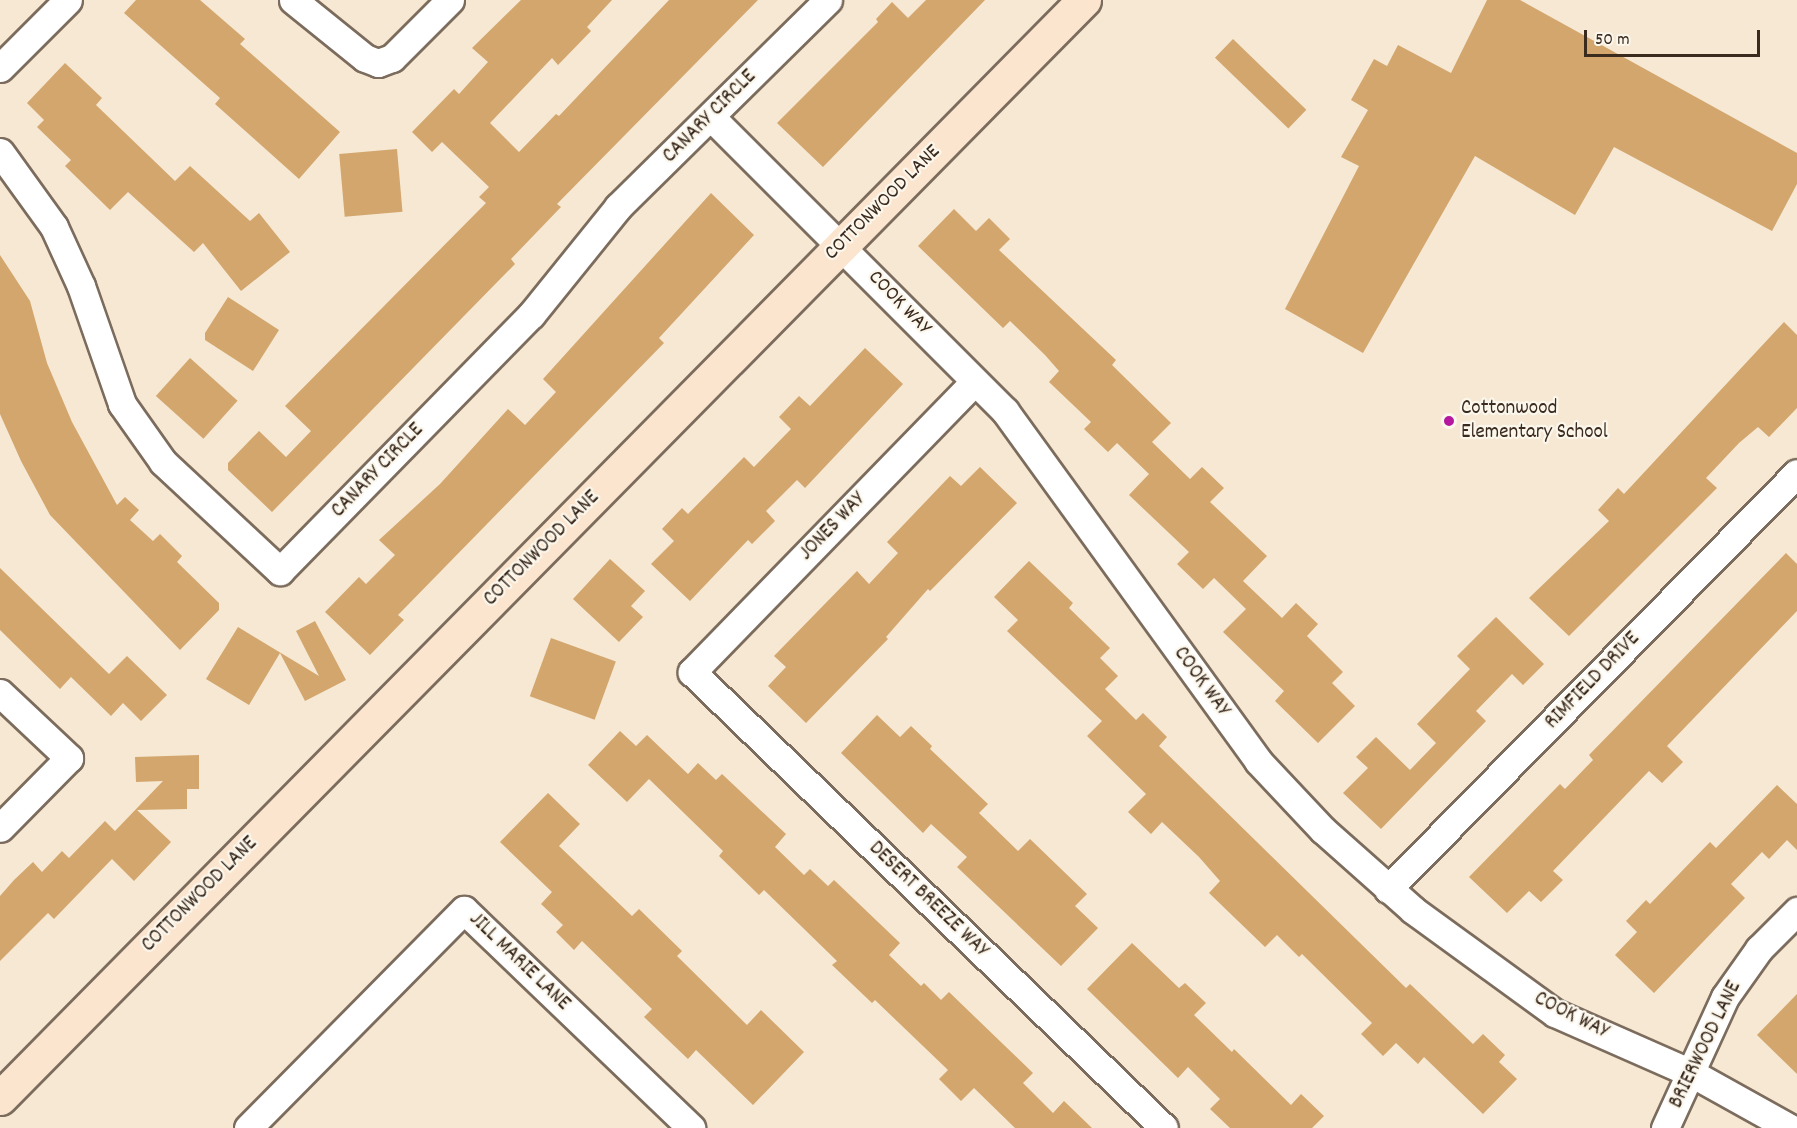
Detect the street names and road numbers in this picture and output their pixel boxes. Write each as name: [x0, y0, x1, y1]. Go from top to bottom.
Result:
street label: CANARY CIRCLE: [658, 65, 762, 169]
street label: COTTONWOOD LANE: [820, 140, 946, 266]
street label: COOK WAY: [862, 265, 936, 341]
street label: CANARY CIRCLE: [327, 418, 429, 524]
street label: COTTONWOOD LANE: [479, 486, 605, 612]
street label: JONES WAY: [794, 488, 872, 566]
street label: RIMFIELD DRIVE: [1540, 627, 1646, 735]
street label: COOK WAY: [1167, 642, 1235, 722]
street label: COTTONWOOD LANE: [137, 832, 263, 958]
street label: DESERT BREEZE WAY: [863, 837, 993, 963]
street label: JILL MARIE LANE: [463, 907, 575, 1017]
street label: BRIERWOOD LANE: [1664, 977, 1748, 1113]
street label: COOK WAY: [1530, 987, 1612, 1045]

